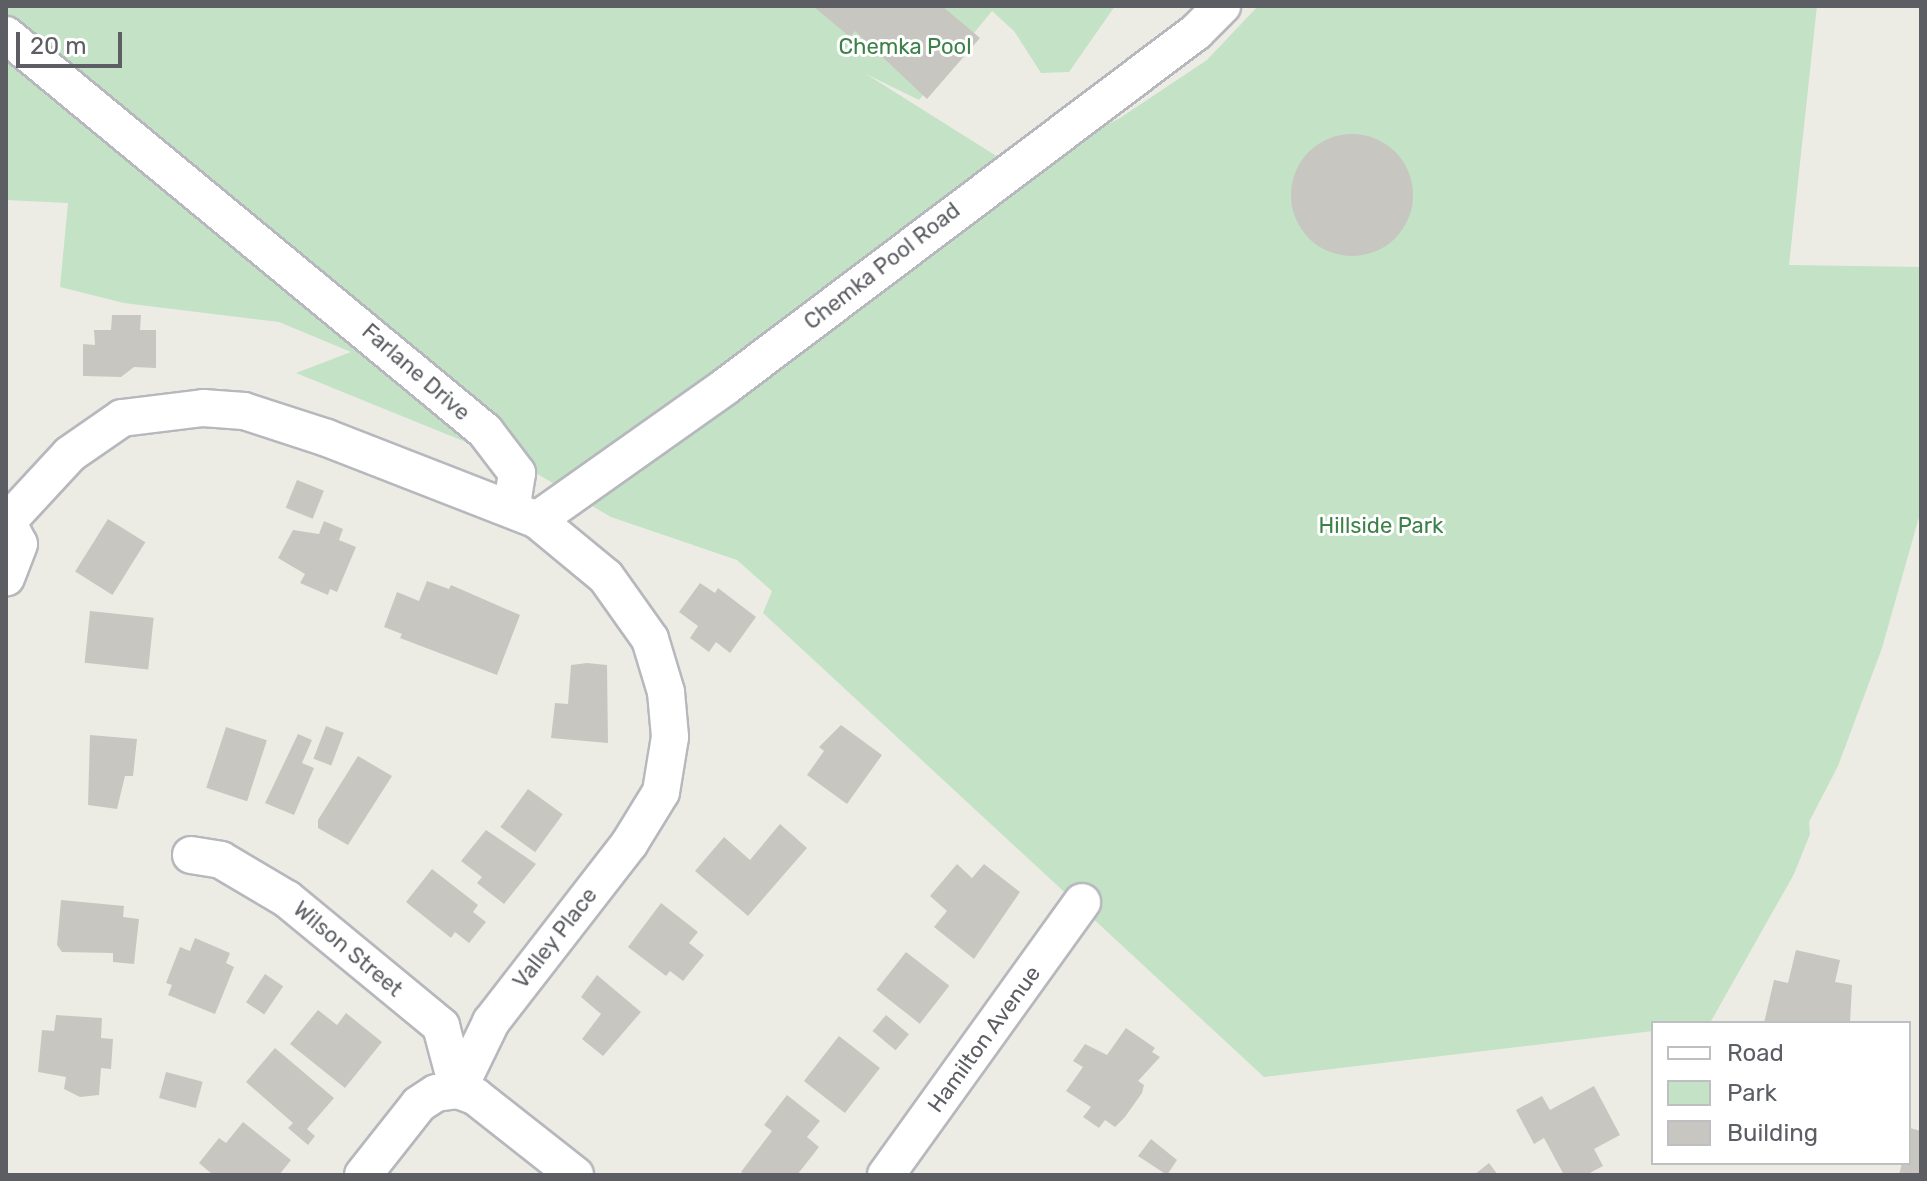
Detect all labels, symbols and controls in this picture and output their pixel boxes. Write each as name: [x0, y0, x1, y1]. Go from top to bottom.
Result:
scale bar: [20, 16, 126, 66]
text: 20 m: [30, 32, 87, 60]
park label: Chemka Pool: [838, 34, 972, 60]
street label: Chemka Pool Road: [799, 197, 965, 335]
street label: Farlane Drive: [357, 318, 475, 426]
park label: Hillside Park: [1319, 513, 1443, 539]
street label: Valley Place: [507, 882, 603, 994]
street label: Wilson Street: [288, 896, 408, 1002]
street label: Hamilton Avenue: [922, 960, 1046, 1118]
legend: [1651, 1021, 1911, 1165]
text: Road: [1727, 1039, 1784, 1067]
text: Park: [1727, 1079, 1777, 1107]
text: Building: [1727, 1119, 1818, 1147]

